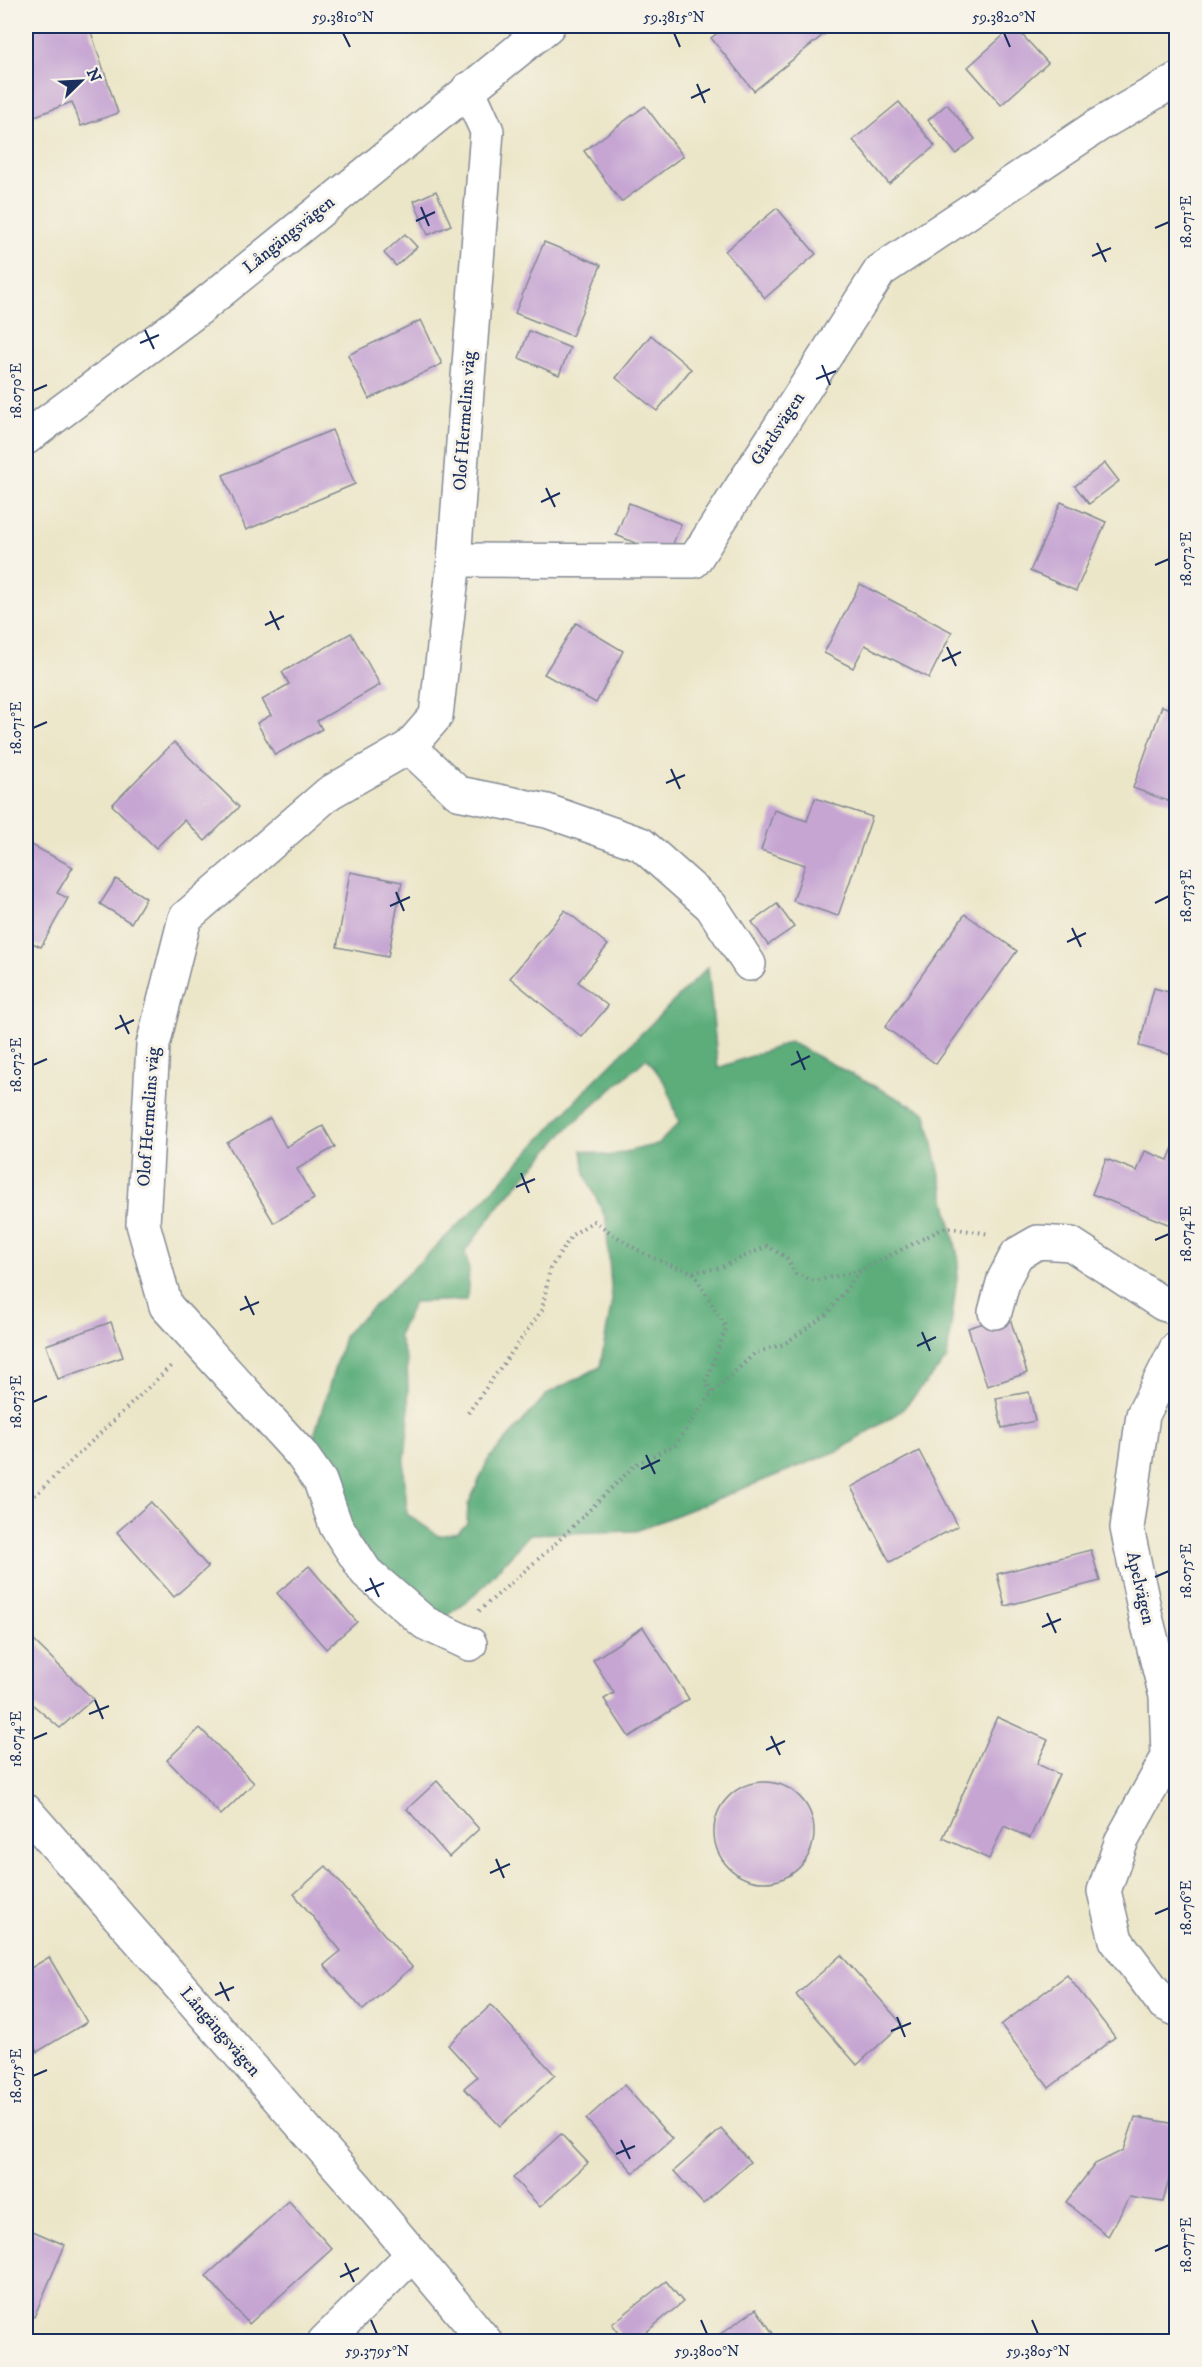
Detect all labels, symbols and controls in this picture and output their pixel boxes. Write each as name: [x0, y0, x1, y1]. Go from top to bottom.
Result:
text: 59.3810°N: [312, 8, 374, 27]
text: 59.3815°N: [643, 8, 705, 27]
text: 59.3820°N: [972, 8, 1036, 27]
north arrow: [51, 51, 111, 111]
text: N: [82, 65, 106, 85]
street label: Långängsvägen: [239, 191, 340, 279]
text: 18.071°E: [1177, 195, 1196, 249]
street label: Olof Hermelins väg: [449, 350, 481, 492]
text: 18.070°E: [7, 363, 26, 419]
street label: Gårdsvägen: [746, 388, 810, 470]
text: 18.072°E: [1177, 531, 1196, 587]
text: 18.071°E: [7, 701, 26, 755]
text: 18.073°E: [1177, 869, 1196, 923]
text: 18.072°E: [7, 1037, 26, 1093]
street label: Olof Hermelins väg: [133, 1046, 165, 1188]
text: 18.074°E: [1177, 1205, 1196, 1262]
text: 18.073°E: [7, 1375, 26, 1429]
text: 18.075°E: [1177, 1543, 1196, 1599]
street label: Apelvägen: [1121, 1549, 1159, 1627]
text: 18.074°E: [7, 1710, 26, 1767]
text: 18.076°E: [1177, 1880, 1196, 1936]
street label: Långängsvägen: [175, 1983, 265, 2082]
text: 18.075°E: [7, 2048, 26, 2104]
text: 18.077°E: [1177, 2217, 1196, 2273]
text: 59.3795°N: [345, 2342, 409, 2361]
text: 59.3800°N: [675, 2342, 739, 2361]
text: 59.3805°N: [1006, 2342, 1070, 2361]

